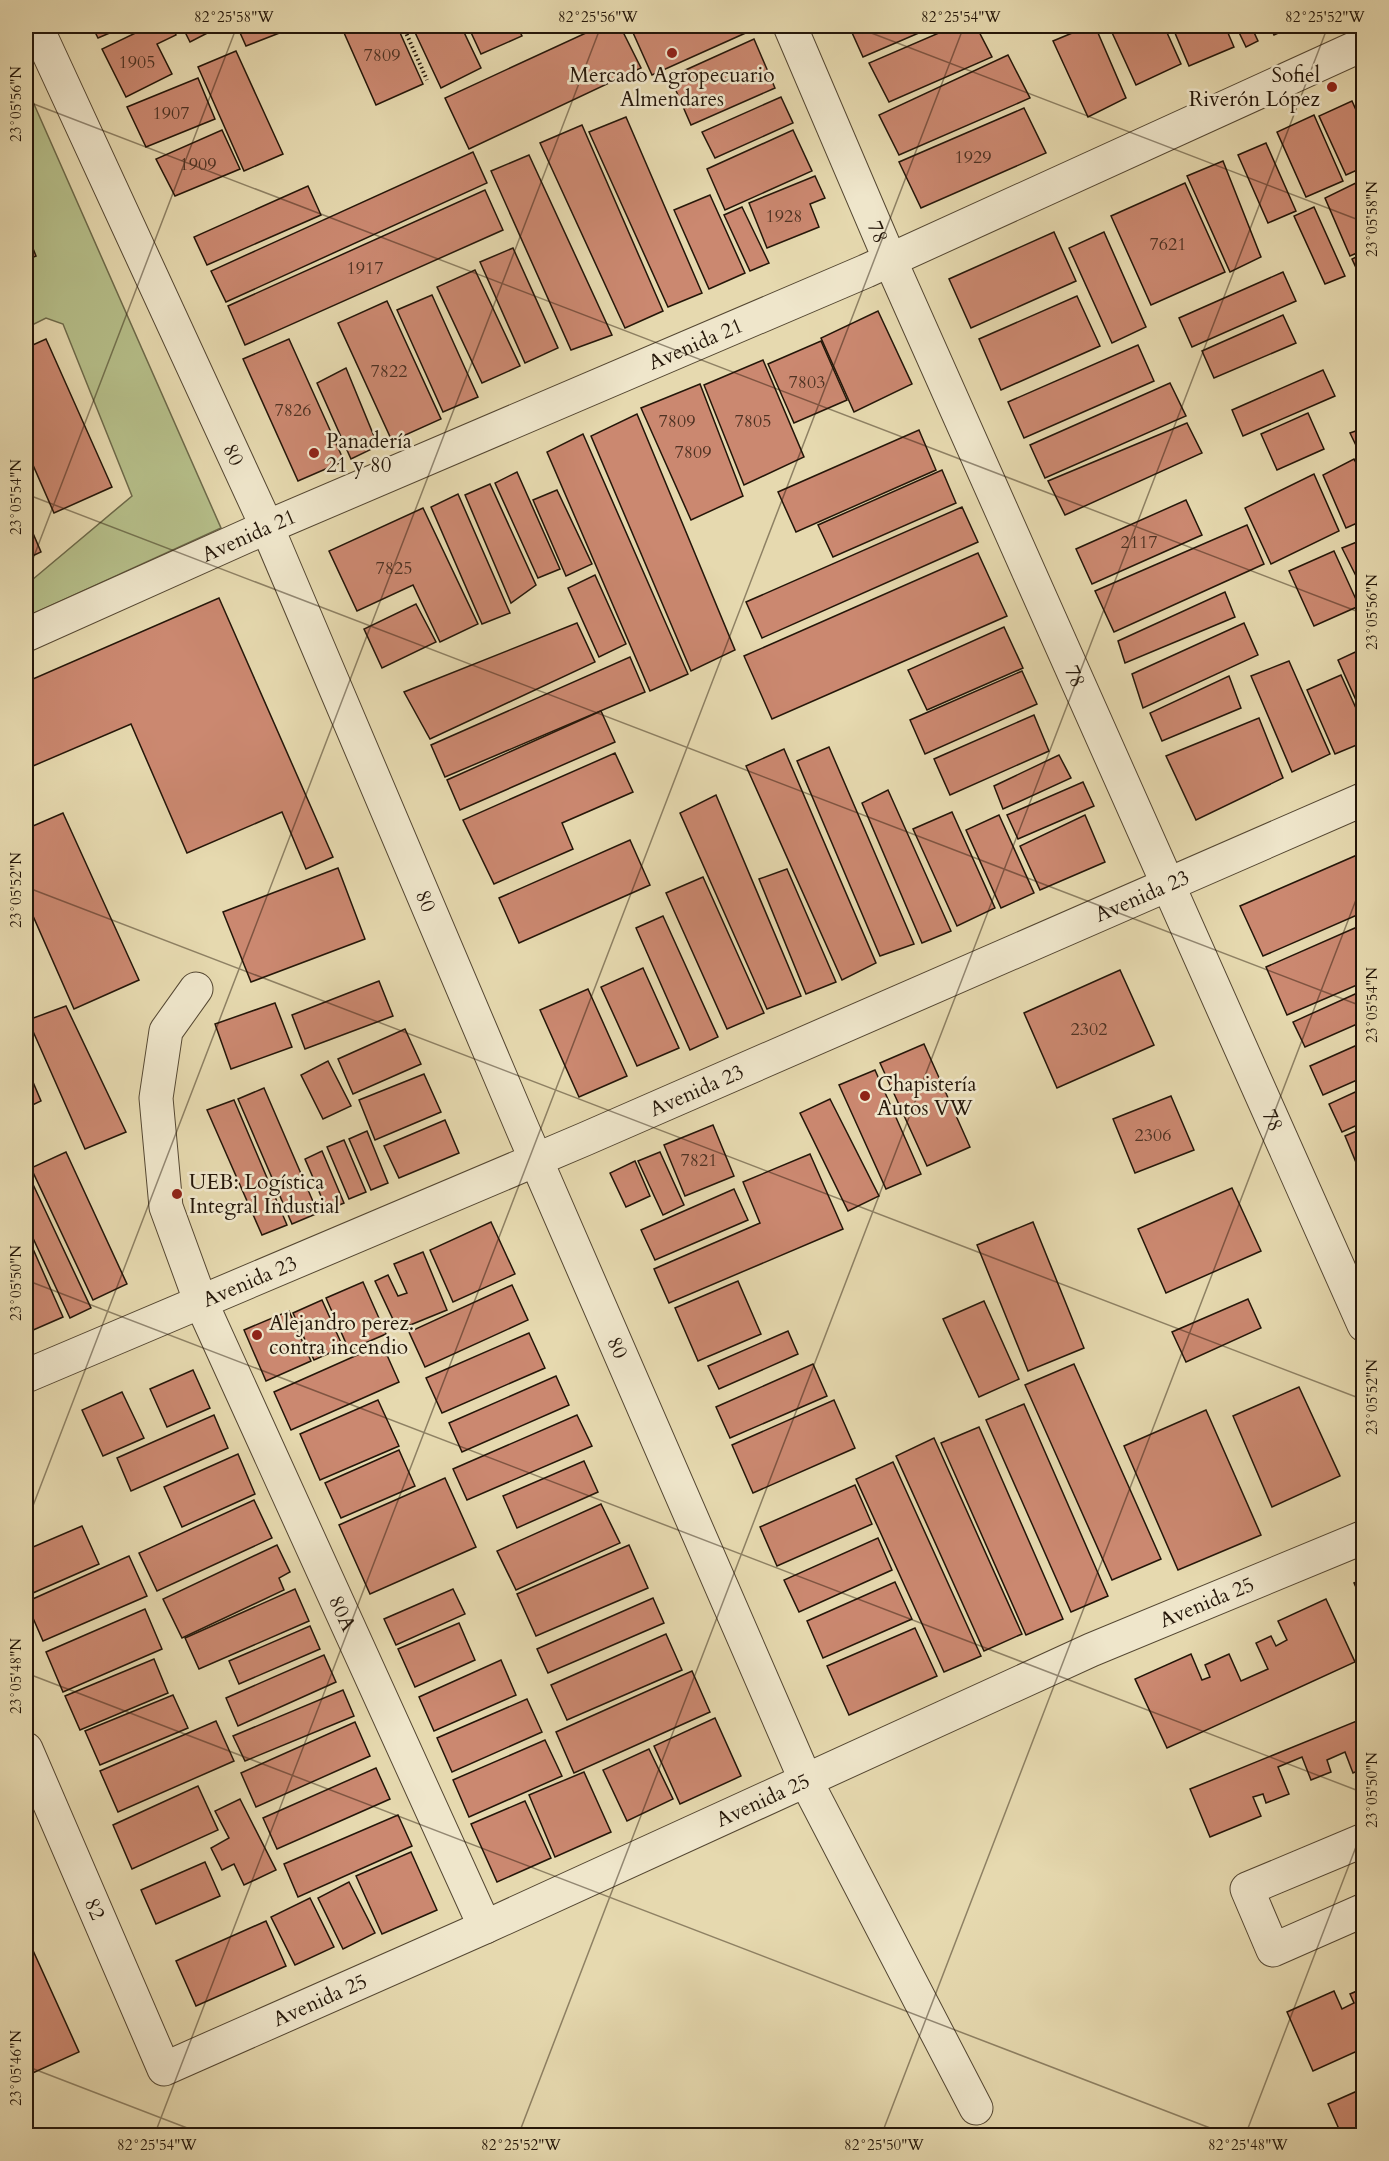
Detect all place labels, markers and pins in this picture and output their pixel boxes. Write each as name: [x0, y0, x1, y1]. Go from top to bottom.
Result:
marker: Mercado Agropecuario Almendares: [665, 46, 679, 60]
place label: Mercado Agropecuario Almendares: [569, 61, 775, 114]
place label: Sofiel Riverón López: [1189, 61, 1321, 114]
marker: Sofiel Riverón López: [1325, 80, 1339, 94]
place label: Panadería 21 y 80: [326, 427, 412, 480]
marker: Panadería 21 y 80: [307, 446, 321, 460]
place label: Chapistería Autos VW: [877, 1070, 977, 1123]
marker: Chapistería Autos VW: [858, 1089, 872, 1103]
place label: UEB: Logística Integral Industial: [189, 1168, 340, 1221]
marker: UEB: Logística Integral Industial: [170, 1187, 184, 1201]
place label: Alejandro perez. contra incendio: [269, 1309, 414, 1362]
marker: Alejandro perez. contra incendio: [250, 1328, 264, 1342]

